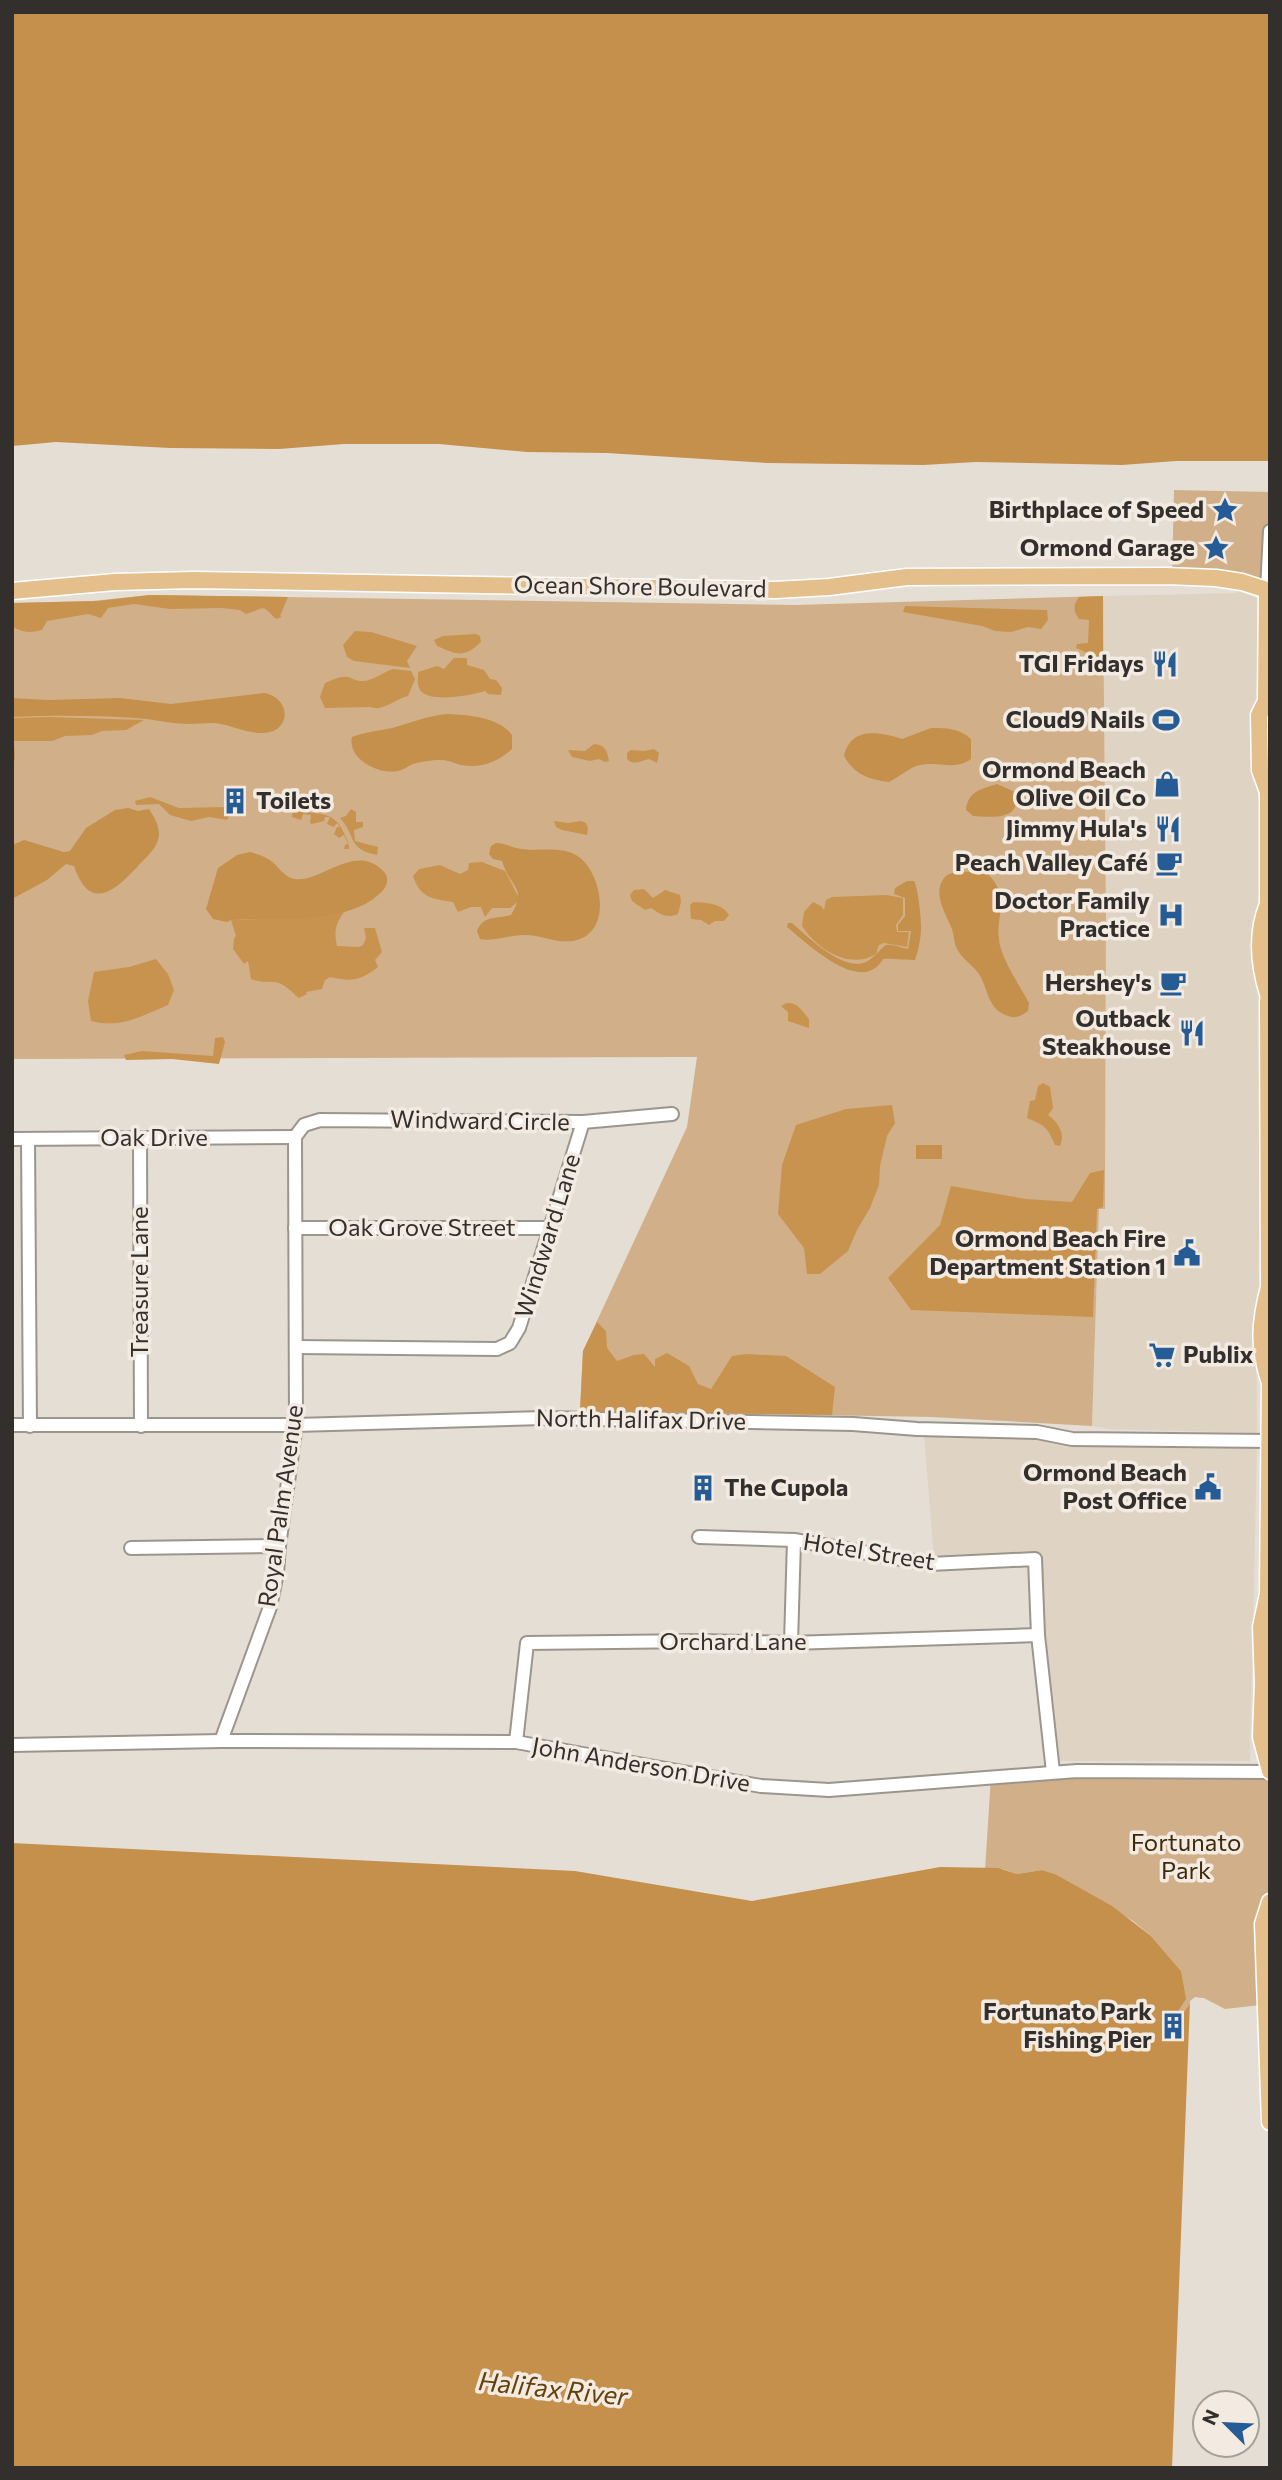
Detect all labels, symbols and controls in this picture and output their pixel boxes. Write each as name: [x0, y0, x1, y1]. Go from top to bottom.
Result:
place label: Birthplace of Speed: [989, 494, 1204, 523]
place icon: Birthplace of Speed: [1210, 495, 1240, 525]
place label: Ormond Garage: [1020, 532, 1195, 561]
place icon: Ormond Garage: [1201, 533, 1231, 563]
street label: Ocean Shore Boulevard: [513, 569, 767, 602]
place label: TGI Fridays: [1019, 648, 1144, 677]
restaurant icon: TGI Fridays: [1150, 649, 1180, 679]
place label: Cloud9 Nails: [1006, 704, 1145, 733]
sports icon: Cloud9 Nails: [1151, 705, 1181, 735]
place label: Ormond Beach Olive Oil Co: [982, 754, 1146, 811]
shop icon: Ormond Beach Olive Oil Co: [1152, 769, 1182, 799]
place label: Toilets: [256, 785, 331, 814]
building icon: Toilets: [220, 786, 250, 816]
place label: Jimmy Hula's: [1006, 813, 1147, 842]
restaurant icon: Jimmy Hula's: [1153, 814, 1183, 844]
place label: Peach Valley Café: [955, 847, 1148, 876]
cafe icon: Peach Valley Café: [1154, 848, 1184, 878]
place label: Doctor Family Practice: [994, 885, 1150, 942]
hospital icon: Doctor Family Practice: [1156, 900, 1186, 930]
place label: Hershey's: [1045, 967, 1152, 996]
cafe icon: Hershey's: [1158, 968, 1188, 998]
place label: Outback Steakhouse: [1042, 1003, 1171, 1060]
restaurant icon: Outback Steakhouse: [1177, 1018, 1207, 1048]
street label: Windward Circle: [390, 1103, 570, 1136]
street label: Oak Drive: [100, 1122, 208, 1151]
street label: Windward Lane: [508, 1150, 585, 1321]
street label: Treasure Lane: [124, 1206, 153, 1358]
street label: Oak Grove Street: [328, 1212, 516, 1241]
place label: Ormond Beach Fire Department Station 1: [929, 1223, 1166, 1280]
public building icon: Ormond Beach Fire Department Station 1: [1172, 1238, 1202, 1268]
place label: Publix: [1183, 1339, 1254, 1368]
supermarket icon: Publix: [1147, 1340, 1177, 1370]
street label: North Halifax Drive: [536, 1402, 746, 1435]
street label: Royal Palm Avenue: [251, 1403, 308, 1609]
place label: Ormond Beach Post Office: [1023, 1457, 1187, 1514]
place label: The Cupola: [724, 1472, 848, 1501]
public building icon: Ormond Beach Post Office: [1193, 1472, 1223, 1502]
building icon: The Cupola: [688, 1473, 718, 1503]
street label: Hotel Street: [801, 1526, 937, 1575]
street label: Orchard Lane: [659, 1626, 807, 1655]
street label: John Anderson Drive: [530, 1730, 753, 1797]
park label: Fortunato Park: [1131, 1827, 1241, 1884]
place label: Fortunato Park Fishing Pier: [983, 1996, 1152, 2053]
building icon: Fortunato Park Fishing Pier: [1158, 2011, 1188, 2041]
water label: Halifax River: [477, 2364, 631, 2411]
north arrow: [1191, 2389, 1261, 2459]
text: N: [1197, 2406, 1223, 2428]

